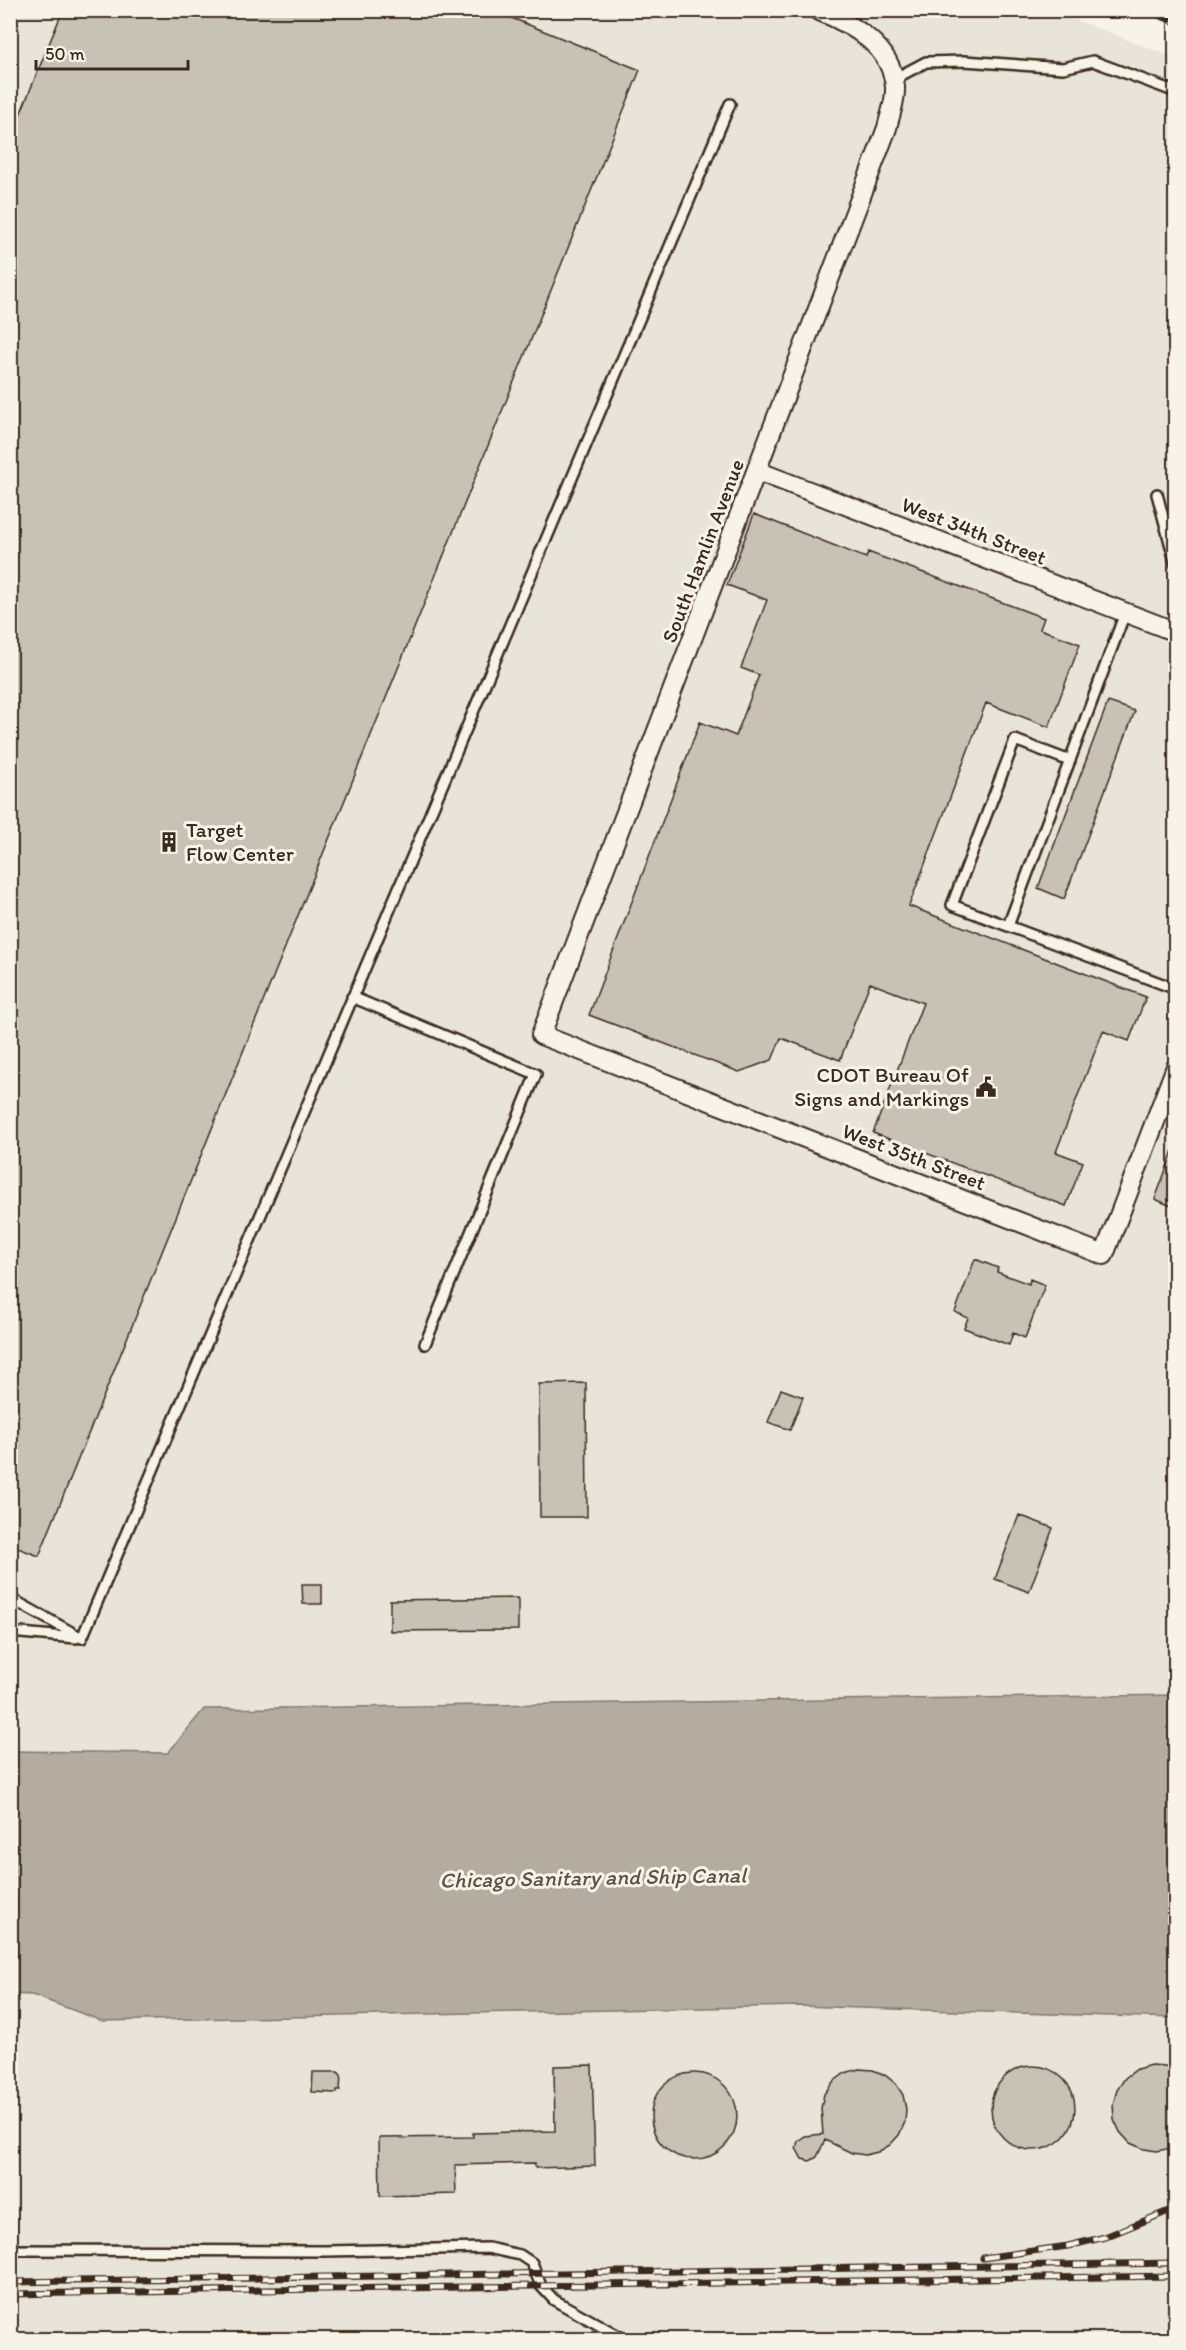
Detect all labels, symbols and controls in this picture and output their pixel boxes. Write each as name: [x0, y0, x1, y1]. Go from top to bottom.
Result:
scale bar: [36, 33, 188, 71]
text: 50 m: [45, 43, 85, 65]
street label: South Hamlin Avenue: [656, 456, 749, 646]
street label: West 34th Street: [898, 491, 1050, 570]
place label: Target Flow Center: [186, 817, 294, 866]
building icon: Target Flow Center: [157, 830, 181, 854]
place label: CDOT Bureau Of Signs and Markings: [794, 1062, 969, 1111]
public building icon: CDOT Bureau Of Signs and Markings: [974, 1075, 998, 1099]
street label: West 35th Street: [839, 1118, 989, 1195]
water label: Chicago Sanitary and Ship Canal: [439, 1861, 748, 1894]

